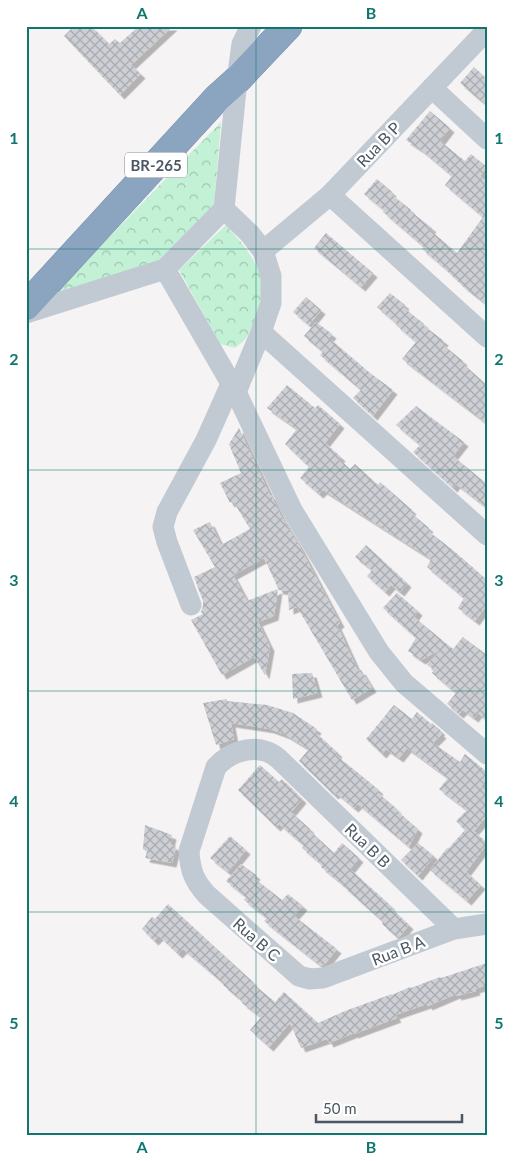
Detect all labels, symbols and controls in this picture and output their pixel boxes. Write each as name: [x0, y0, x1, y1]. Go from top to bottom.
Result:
text: A: [135, 3, 148, 22]
text: B: [366, 3, 376, 22]
street label: Rua B P: [352, 117, 404, 170]
text: 1: [9, 128, 19, 147]
text: 1: [494, 128, 504, 147]
road number: BR-265: [125, 152, 187, 178]
text: 2: [9, 349, 19, 368]
text: 2: [494, 349, 504, 368]
text: 3: [9, 570, 19, 589]
text: 3: [494, 570, 504, 589]
text: 4: [9, 791, 19, 810]
text: 4: [494, 791, 504, 810]
street label: Rua B B: [341, 819, 395, 871]
street label: Rua B C: [230, 914, 285, 965]
street label: Rua B A: [369, 931, 427, 969]
text: 5: [9, 1013, 19, 1032]
text: 5: [494, 1013, 504, 1032]
scale bar: [316, 1091, 462, 1123]
text: 50 m: [323, 1099, 357, 1117]
text: A: [135, 1137, 148, 1156]
text: B: [366, 1137, 376, 1156]

